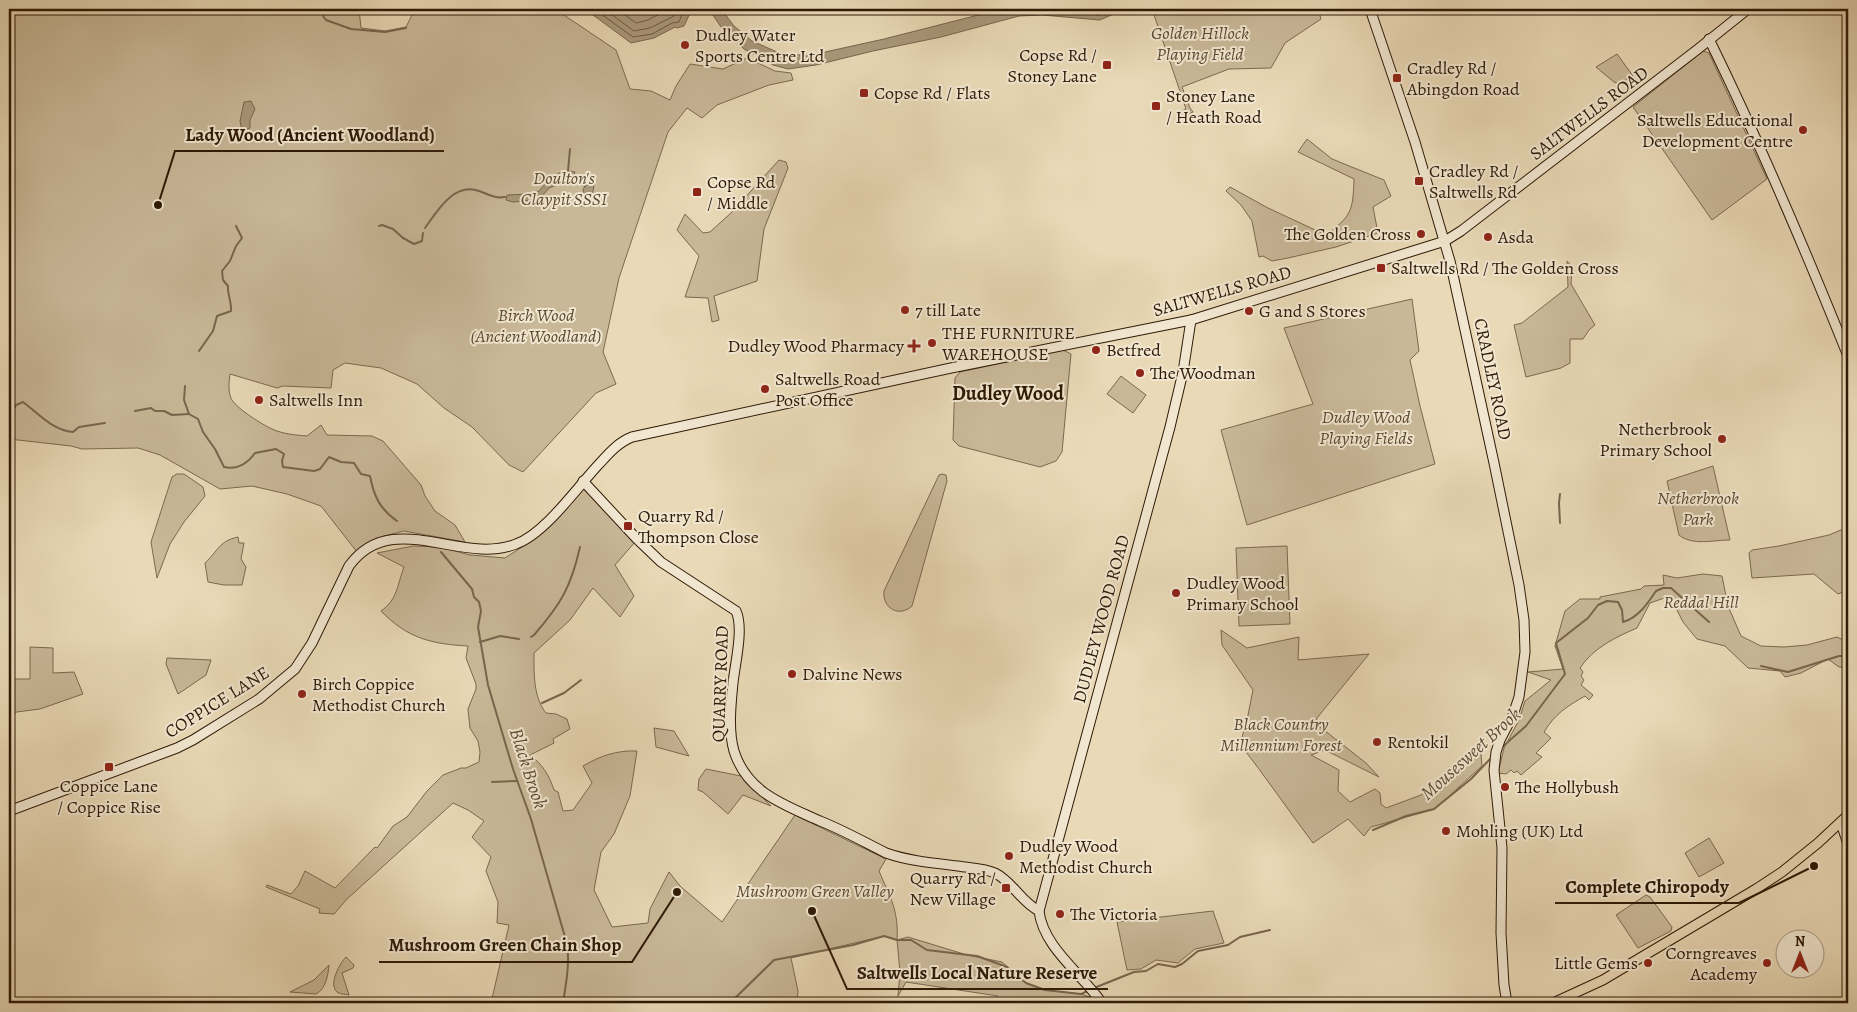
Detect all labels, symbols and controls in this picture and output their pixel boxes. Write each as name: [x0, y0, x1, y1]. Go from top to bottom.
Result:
park label: Golden Hillock Playing Field: [1151, 21, 1249, 66]
place label: Dudley Water Sports Centre Ltd: [695, 23, 825, 68]
marker: Dudley Water Sports Centre Ltd: [679, 39, 691, 51]
place label: Copse Rd / Stoney Lane: [1008, 43, 1097, 88]
place label: Cradley Rd / Abingdon Road: [1406, 56, 1520, 101]
marker: Copse Rd / Stoney Lane: [1101, 59, 1113, 71]
street label: SALTWELLS ROAD: [1525, 60, 1653, 166]
marker: Cradley Rd / Abingdon Road: [1391, 72, 1403, 84]
place label: Copse Rd / Flats: [874, 81, 991, 105]
place label: Stoney Lane / Heath Road: [1166, 84, 1262, 129]
marker: Copse Rd / Flats: [858, 87, 870, 99]
marker: Stoney Lane / Heath Road: [1150, 100, 1162, 112]
place label: Saltwells Educational Development Centre: [1637, 108, 1794, 153]
callout: Lady Wood (Ancient Woodland): [175, 117, 444, 151]
text: Lady Wood (Ancient Woodland): [185, 122, 435, 148]
marker: Saltwells Educational Development Centre: [1797, 124, 1809, 136]
place label: Cradley Rd / Saltwells Rd: [1429, 159, 1518, 204]
park label: Doulton's Claypit SSSI: [521, 166, 608, 211]
place label: Copse Rd / Middle: [707, 170, 776, 215]
marker: Cradley Rd / Saltwells Rd: [1413, 175, 1425, 187]
marker: Copse Rd / Middle: [691, 186, 703, 198]
place label: The Golden Cross: [1284, 222, 1411, 246]
place label: Asda: [1497, 225, 1534, 249]
marker: The Golden Cross: [1415, 228, 1427, 240]
marker: Asda: [1482, 231, 1494, 243]
place label: Saltwells Rd / The Golden Cross: [1391, 256, 1619, 280]
street label: SALTWELLS ROAD: [1150, 260, 1294, 322]
marker: Saltwells Rd / The Golden Cross: [1375, 262, 1387, 274]
place label: 7 till Late: [915, 298, 981, 322]
place label: G and S Stores: [1259, 299, 1366, 323]
park label: Birch Wood (Ancient Woodland): [470, 303, 602, 348]
marker: 7 till Late: [899, 304, 911, 316]
marker: G and S Stores: [1243, 305, 1255, 317]
street label: CRADLEY ROAD: [1468, 316, 1518, 442]
place label: THE FURNITURE WAREHOUSE: [941, 321, 1075, 366]
place label: Dudley Wood Pharmacy: [727, 334, 905, 358]
marker: THE FURNITURE WAREHOUSE: [926, 337, 938, 349]
place label: Betfred: [1106, 338, 1161, 362]
marker: Dudley Wood Pharmacy: [908, 340, 920, 352]
marker: Betfred: [1090, 344, 1102, 356]
place label: The Woodman: [1150, 361, 1256, 385]
place label: Saltwells Road Post Office: [775, 367, 881, 412]
marker: The Woodman: [1134, 367, 1146, 379]
district label: Dudley Wood: [952, 380, 1064, 407]
marker: Saltwells Road Post Office: [759, 383, 771, 395]
place label: Saltwells Inn: [269, 388, 363, 412]
marker: Saltwells Inn: [253, 394, 265, 406]
park label: Dudley Wood Playing Fields: [1319, 405, 1413, 450]
place label: Netherbrook Primary School: [1599, 417, 1713, 462]
marker: Netherbrook Primary School: [1716, 433, 1728, 445]
park label: Netherbrook Park: [1657, 486, 1739, 531]
place label: Quarry Rd / Thompson Close: [638, 504, 759, 549]
marker: Quarry Rd / Thompson Close: [622, 520, 634, 532]
street label: DUDLEY WOOD ROAD: [1067, 532, 1135, 706]
place label: Dudley Wood Primary School: [1186, 571, 1299, 616]
marker: Dudley Wood Primary School: [1170, 587, 1182, 599]
park label: Reddal Hill: [1663, 590, 1739, 614]
street label: QUARRY ROAD: [706, 625, 734, 743]
street label: COPPICE LANE: [160, 660, 274, 744]
place label: Dalvine News: [802, 662, 903, 686]
marker: Dalvine News: [786, 668, 798, 680]
place label: Birch Coppice Methodist Church: [312, 672, 446, 717]
marker: Birch Coppice Methodist Church: [296, 688, 308, 700]
water label: Mousesweet Brook: [1415, 702, 1527, 806]
park label: Black Country Millennium Forest: [1220, 712, 1343, 757]
water label: Black Brook: [503, 725, 553, 812]
place label: Rentokil: [1387, 730, 1449, 754]
marker: Rentokil: [1371, 736, 1383, 748]
marker: Coppice Lane / Coppice Rise: [103, 761, 115, 773]
place label: Coppice Lane / Coppice Rise: [57, 774, 161, 819]
place label: The Hollybush: [1515, 775, 1620, 799]
marker: The Hollybush: [1499, 781, 1511, 793]
place label: Mohling (UK) Ltd: [1456, 819, 1583, 843]
marker: Mohling (UK) Ltd: [1440, 825, 1452, 837]
place label: Dudley Wood Methodist Church: [1019, 834, 1153, 879]
marker: Dudley Wood Methodist Church: [1003, 850, 1015, 862]
place label: Quarry Rd / New Village: [910, 866, 996, 911]
callout: Complete Chiropody: [1555, 869, 1739, 903]
text: Complete Chiropody: [1565, 874, 1730, 900]
park label: Mushroom Green Valley: [736, 879, 894, 903]
marker: Quarry Rd / New Village: [1000, 882, 1012, 894]
place label: The Victoria: [1070, 902, 1158, 926]
marker: The Victoria: [1054, 908, 1066, 920]
callout: Mushroom Green Chain Shop: [379, 928, 632, 962]
north arrow: [1774, 930, 1824, 980]
text: Mushroom Green Chain Shop: [388, 932, 622, 958]
text: N: [1795, 932, 1805, 951]
place label: Corngreaves Academy: [1666, 941, 1758, 986]
place label: Little Gems: [1554, 951, 1638, 975]
callout: Saltwells Local Nature Reserve: [847, 955, 1108, 989]
marker: Little Gems: [1642, 957, 1654, 969]
marker: Corngreaves Academy: [1761, 957, 1773, 969]
text: Saltwells Local Nature Reserve: [857, 960, 1098, 986]

